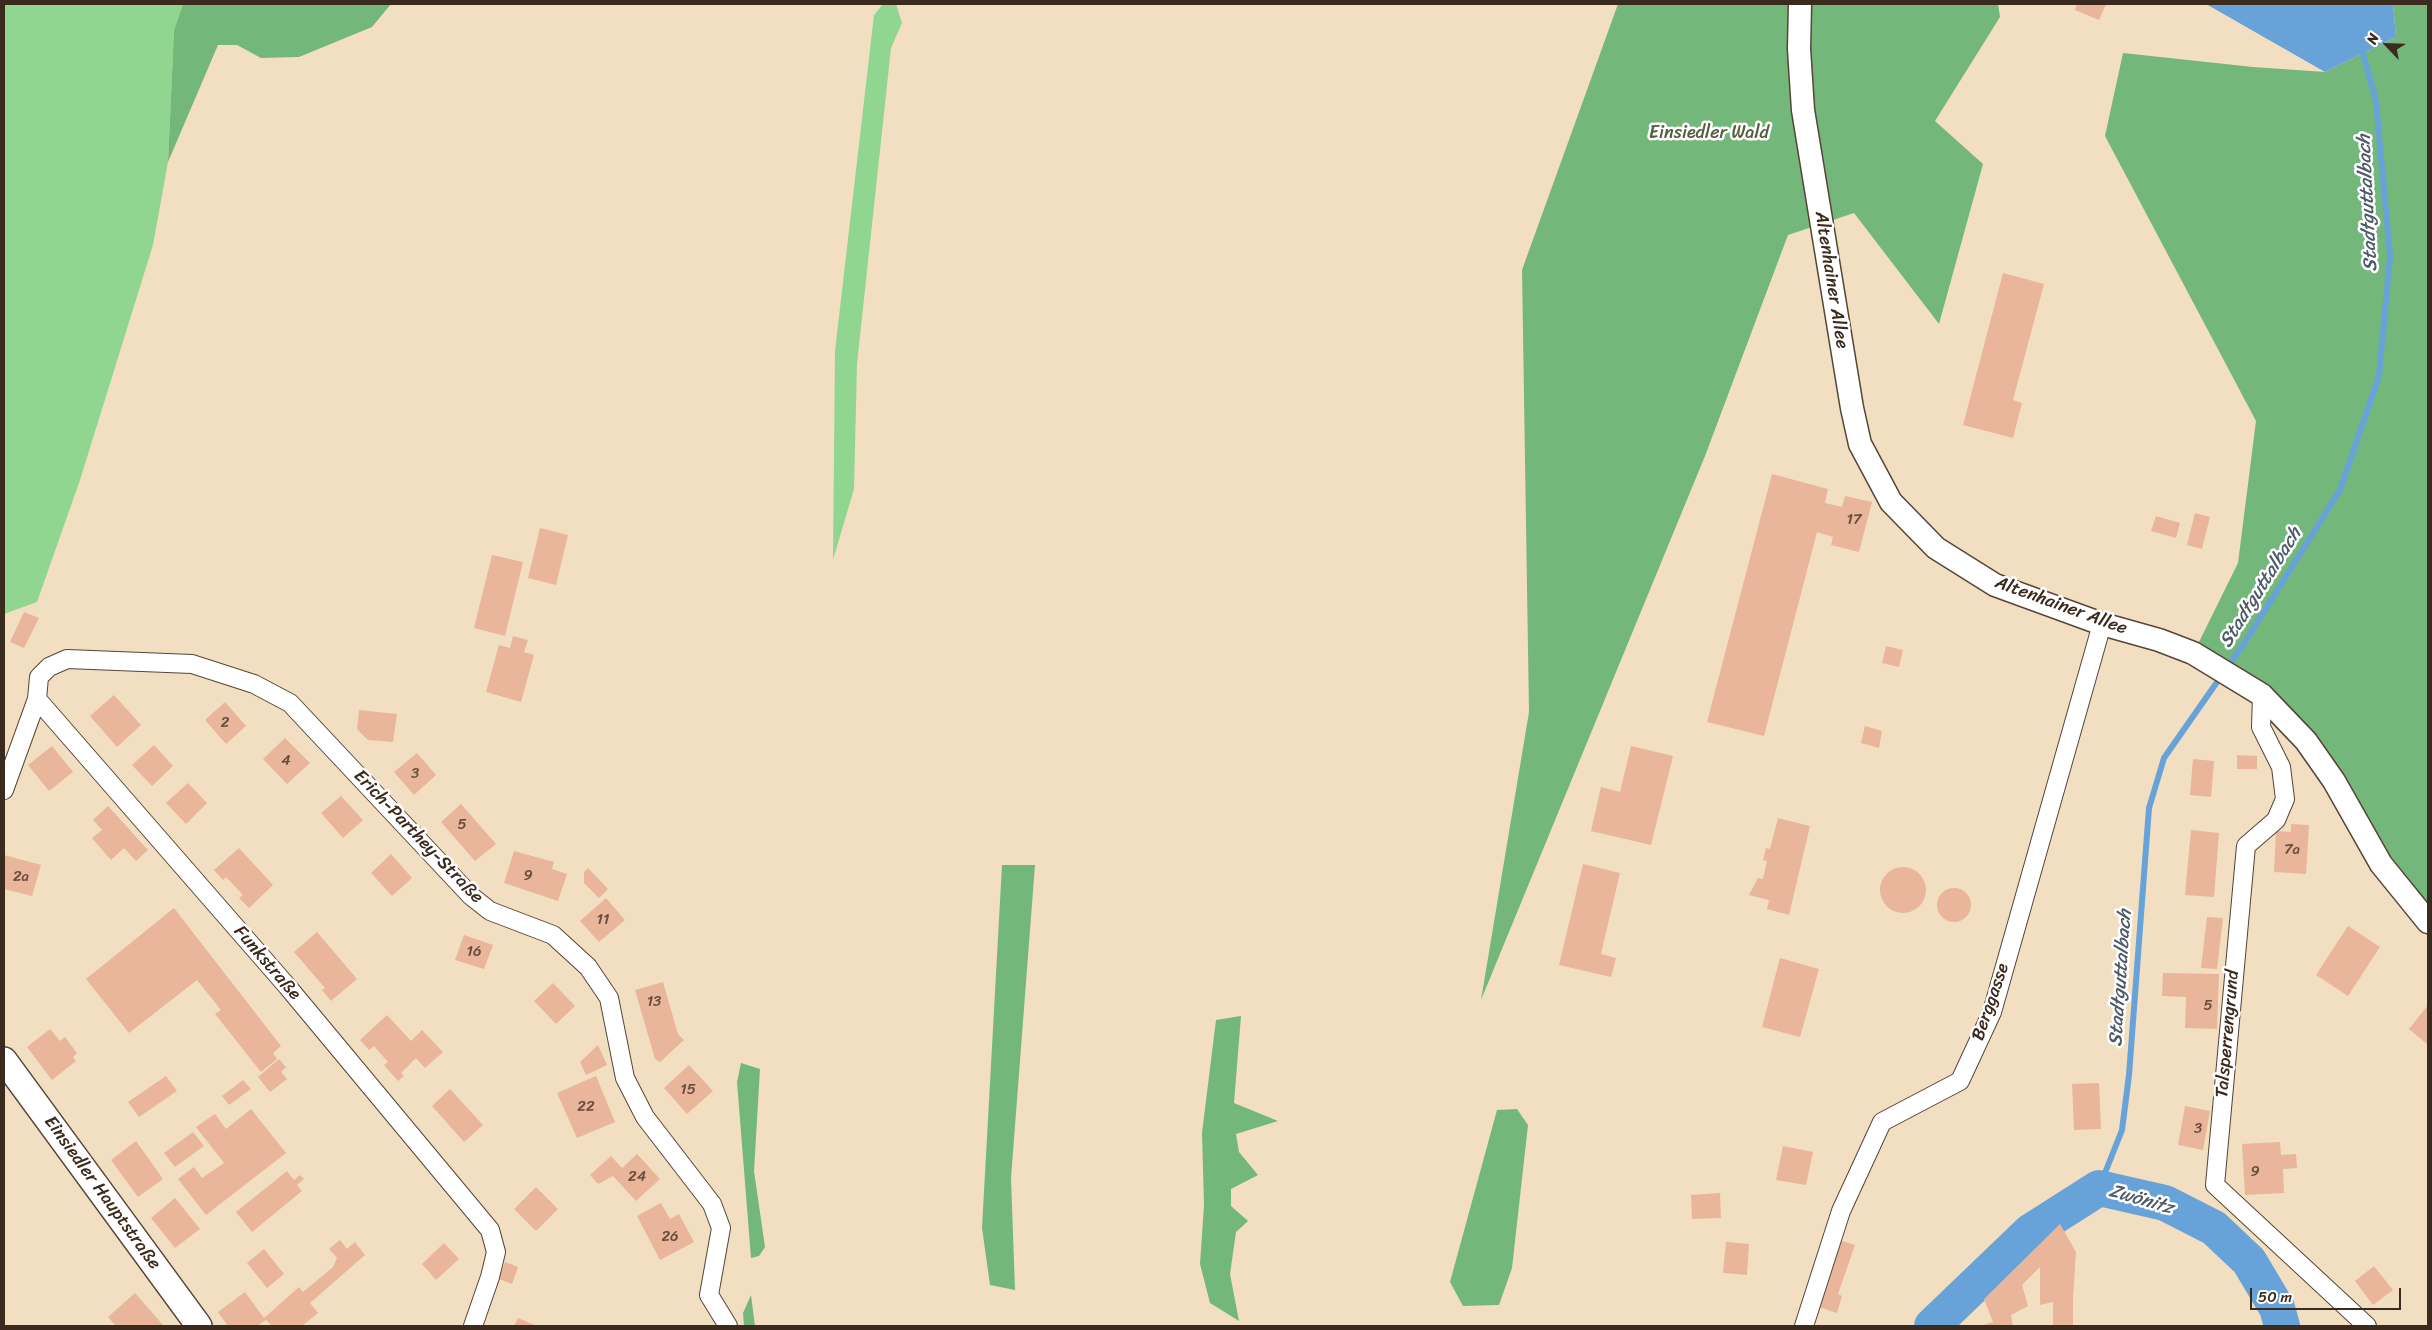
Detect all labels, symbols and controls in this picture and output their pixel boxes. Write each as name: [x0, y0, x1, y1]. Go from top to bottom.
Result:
north arrow: [2362, 20, 2412, 70]
text: N: [2359, 29, 2386, 48]
park label: Einsiedler Wald: [1649, 122, 1769, 144]
water label: Stadtguttalbach: [2353, 134, 2383, 272]
street label: Altenhainer Allee: [1809, 210, 1853, 350]
house number: 17: [1847, 511, 1861, 529]
water label: Stadtguttalbach: [2215, 524, 2307, 652]
street label: Altenhainer Allee: [1992, 572, 2130, 640]
house number: 2: [221, 714, 229, 732]
house number: 4: [281, 752, 291, 770]
house number: 3: [411, 765, 419, 783]
street label: Erich-Parthey-Straße: [349, 766, 487, 908]
house number: 5: [457, 816, 467, 834]
house number: 7a: [2284, 841, 2300, 859]
house number: 9: [523, 867, 533, 885]
house number: 2a: [13, 868, 29, 886]
water label: Stadtguttalbach: [2105, 909, 2137, 1047]
house number: 11: [597, 911, 609, 929]
street label: Funkstraße: [229, 921, 305, 1005]
house number: 16: [467, 943, 481, 961]
street label: Berggasse: [1968, 960, 2014, 1044]
street label: Talsperrengrund: [2212, 969, 2244, 1099]
house number: 13: [647, 993, 661, 1011]
house number: 5: [2203, 997, 2213, 1015]
house number: 15: [680, 1081, 696, 1099]
house number: 22: [577, 1098, 595, 1116]
street label: Einsiedler Hauptstraße: [39, 1112, 165, 1274]
house number: 3: [2194, 1120, 2202, 1138]
house number: 9: [2250, 1163, 2260, 1181]
house number: 24: [628, 1168, 646, 1186]
water label: Zwönitz: [2106, 1180, 2176, 1220]
house number: 26: [661, 1228, 679, 1246]
scale bar: [2252, 1278, 2403, 1310]
text: 50 m: [2258, 1284, 2292, 1310]

